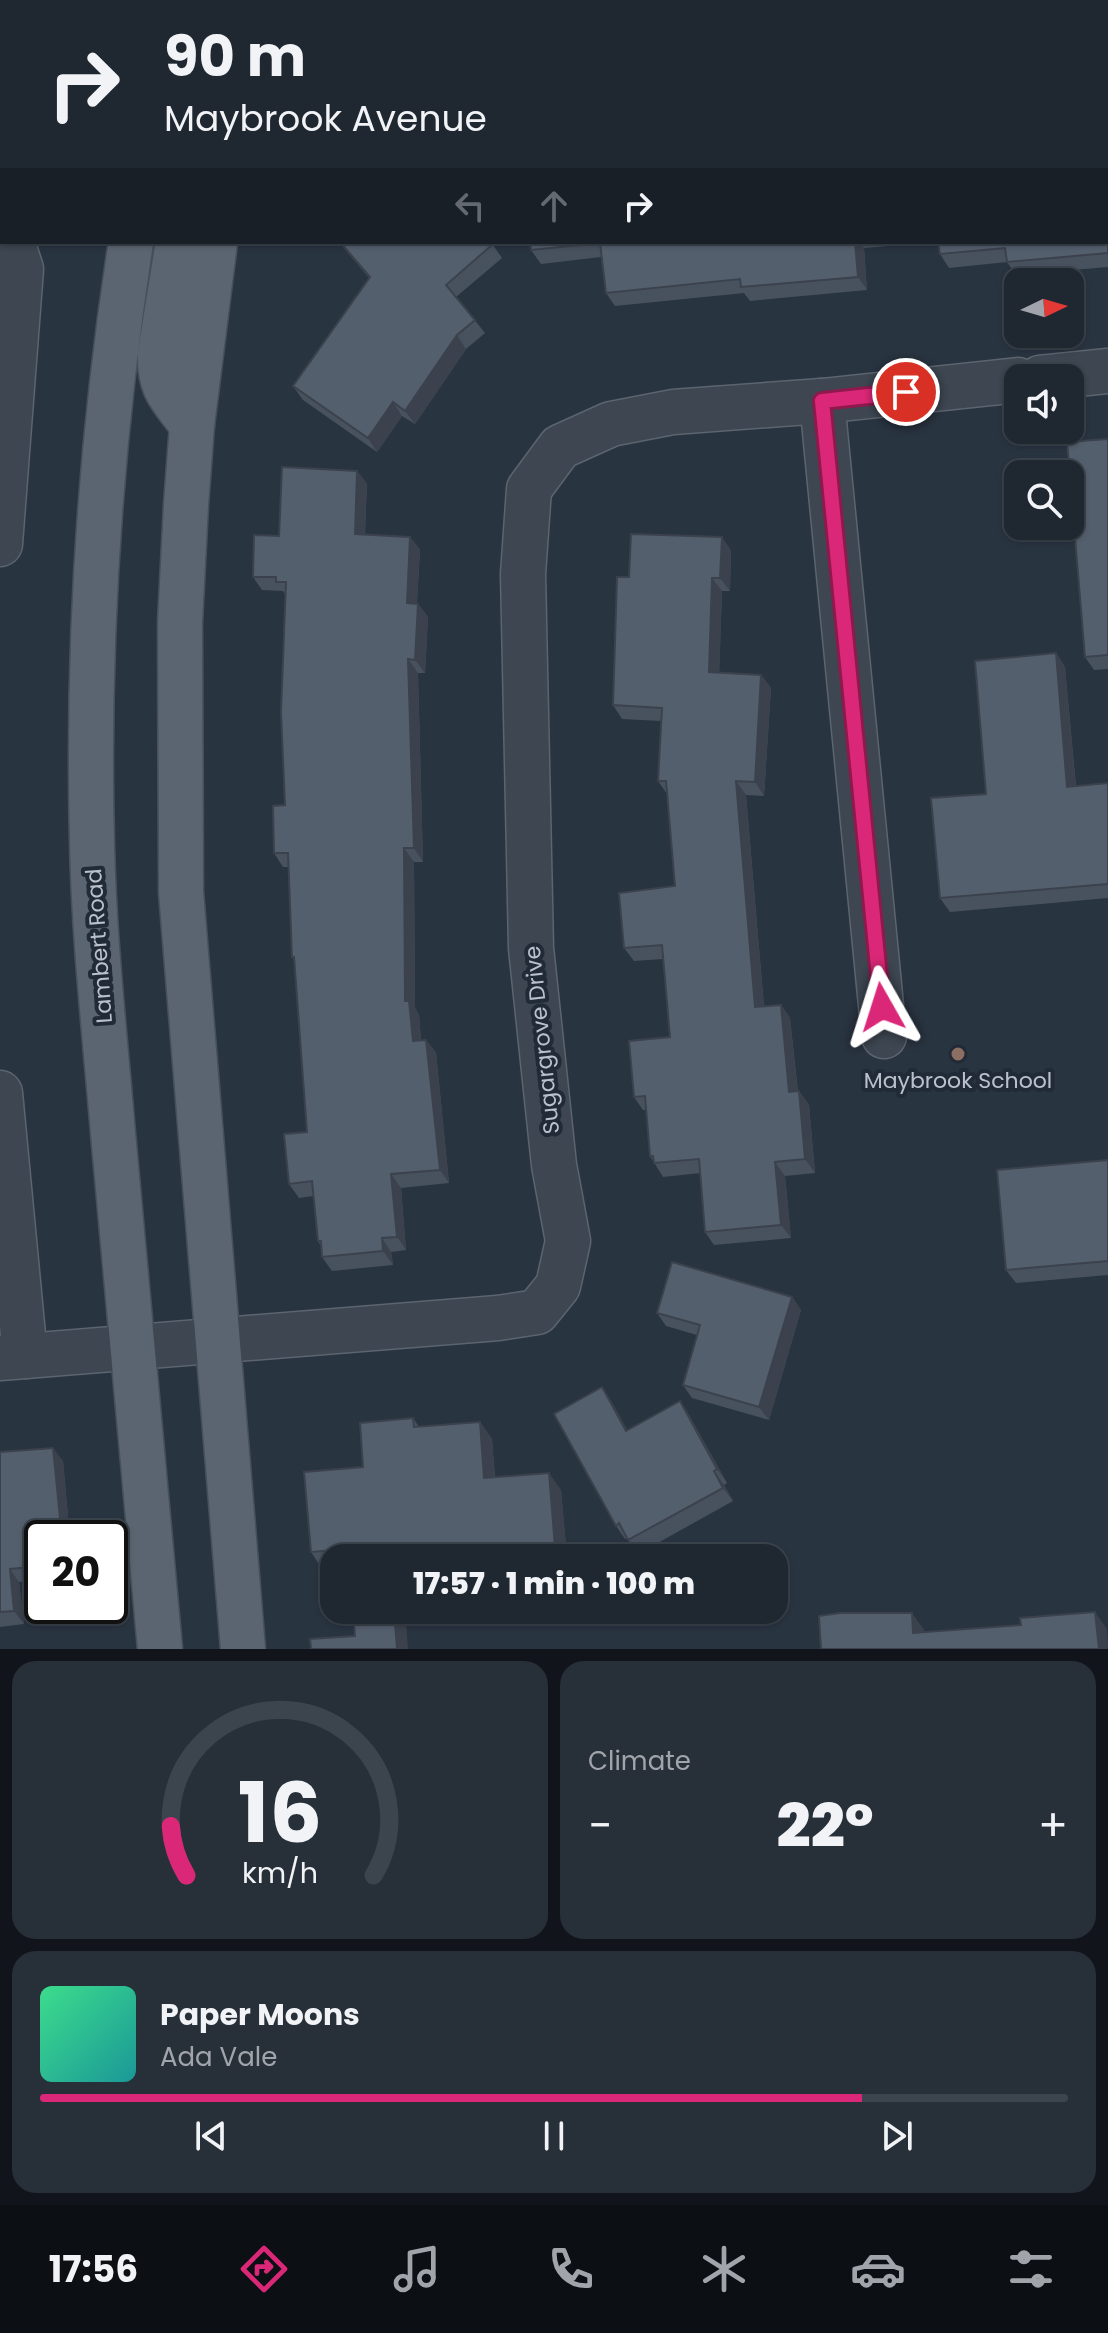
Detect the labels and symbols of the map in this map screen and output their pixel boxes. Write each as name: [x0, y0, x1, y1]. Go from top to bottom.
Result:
north arrow: [1004, 268, 1084, 348]
pin: [872, 358, 940, 426]
street label: Lambert Road: [78, 868, 120, 1024]
street label: Sugargrove Drive: [517, 944, 567, 1136]
position arrow: [840, 965, 924, 1049]
marker: Maybrook School: [949, 1045, 967, 1063]
place label: Maybrook School: [864, 1065, 1052, 1096]
speed limit sign: 20: [24, 1520, 128, 1624]

